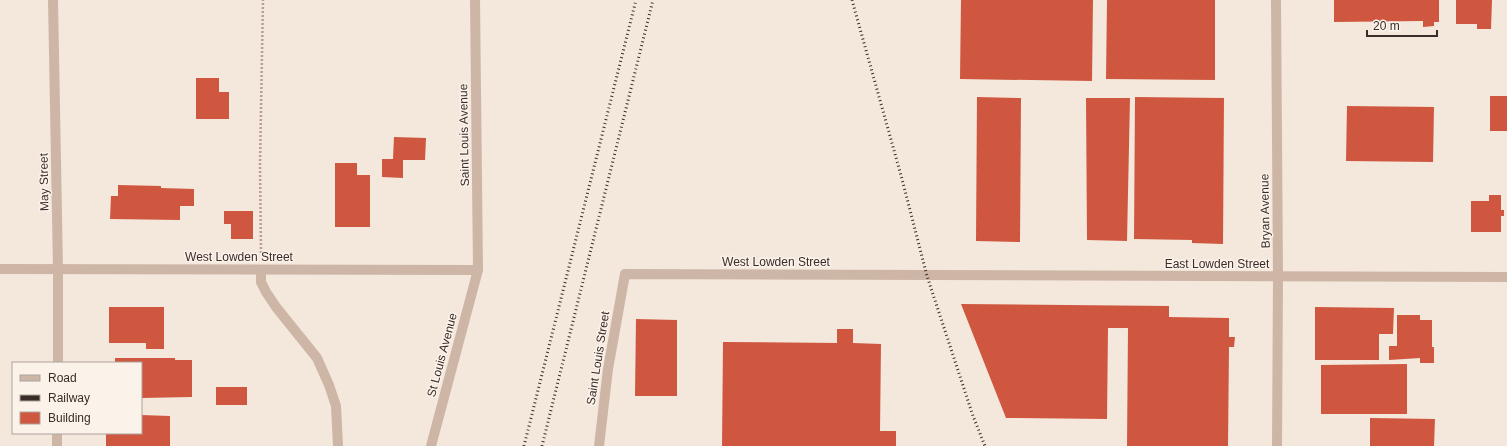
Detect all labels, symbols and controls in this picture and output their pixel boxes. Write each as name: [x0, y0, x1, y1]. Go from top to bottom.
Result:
scale bar: [1367, 12, 1437, 38]
text: 20 m: [1373, 19, 1400, 33]
street label: Saint Louis Avenue: [456, 83, 472, 186]
street label: May Street: [36, 152, 52, 211]
street label: Bryan Avenue: [1257, 173, 1273, 248]
street label: West Lowden Street: [185, 250, 294, 264]
street label: West Lowden Street: [722, 255, 831, 269]
street label: East Lowden Street: [1165, 257, 1270, 271]
street label: Saint Louis Street: [584, 309, 612, 406]
street label: St Louis Avenue: [424, 311, 460, 399]
legend: [12, 362, 142, 434]
text: Road: [48, 371, 77, 385]
text: Railway: [48, 391, 90, 405]
text: Building: [48, 411, 91, 425]

